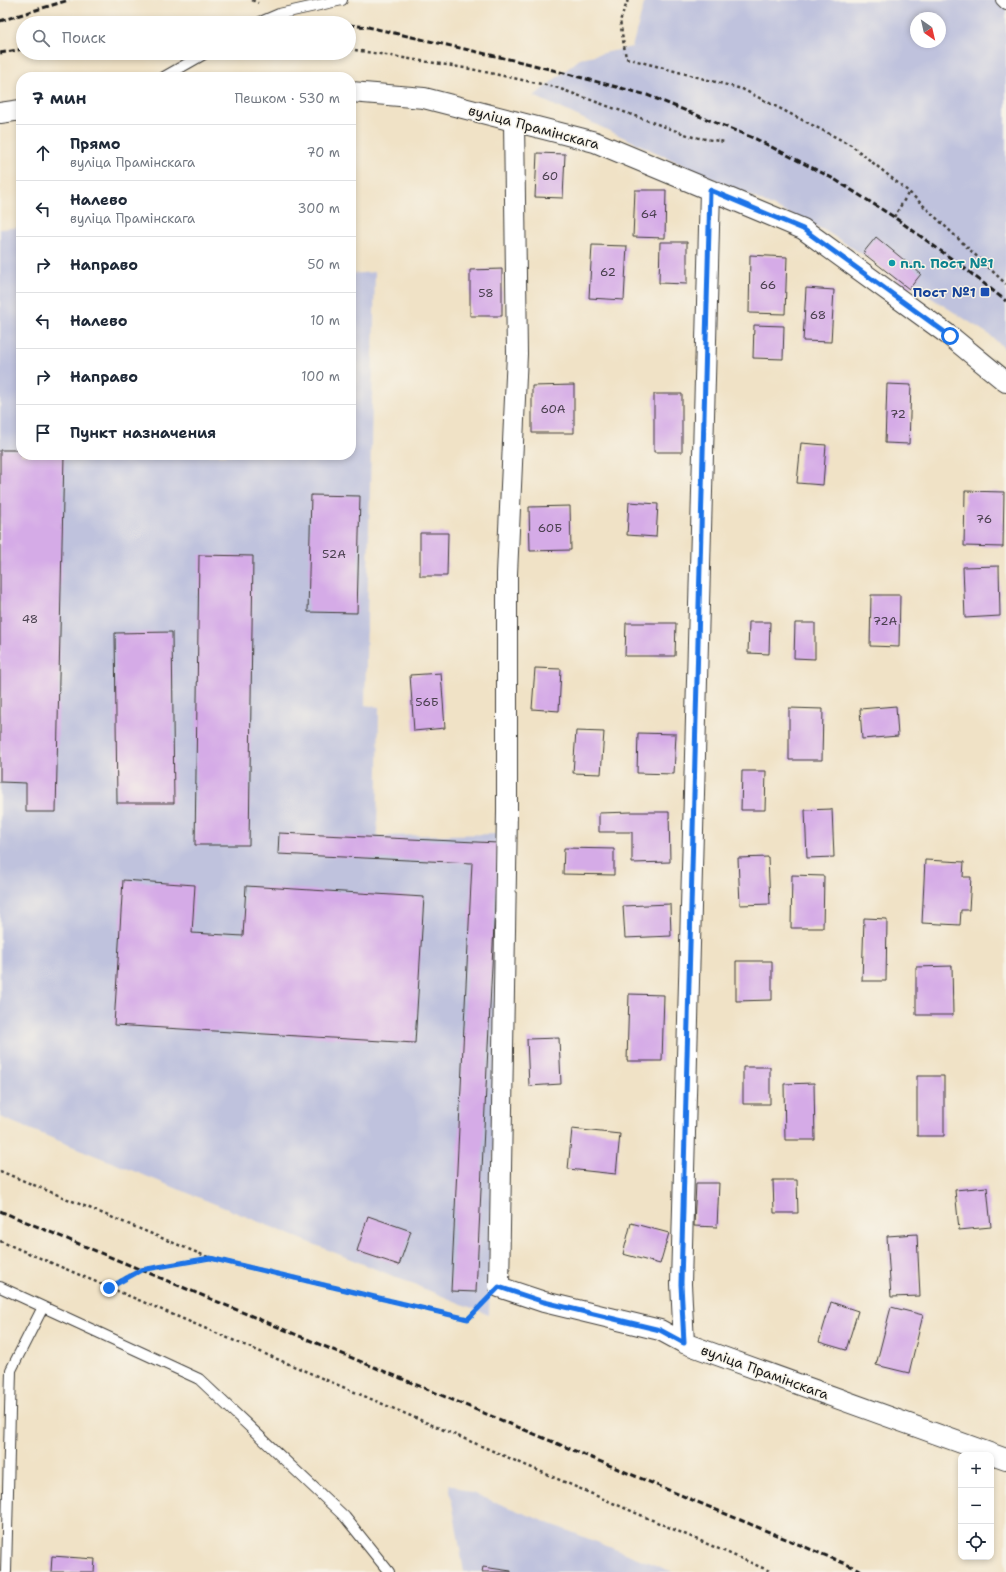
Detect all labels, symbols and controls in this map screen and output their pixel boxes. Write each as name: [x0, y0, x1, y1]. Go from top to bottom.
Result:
north arrow: [910, 12, 946, 48]
search box: [16, 16, 356, 60]
icon: search: [30, 27, 52, 49]
text: Поиск: [62, 28, 106, 48]
text: 7 мин: [32, 87, 87, 109]
text: Пешком · 530 m: [235, 90, 340, 107]
street label: вуліца Прамінскага: [467, 101, 602, 153]
text: Прямо: [70, 134, 120, 154]
icon: ahead: [32, 142, 54, 164]
text: 70 m: [306, 144, 340, 161]
text: вуліца Прамінскага: [70, 154, 195, 171]
house number: 60: [542, 168, 558, 184]
text: Налево: [70, 190, 128, 210]
icon: left: [32, 198, 54, 220]
text: 300 m: [297, 200, 340, 217]
house number: 64: [641, 206, 657, 222]
text: вуліца Прамінскага: [70, 210, 195, 227]
icon: right: [32, 254, 54, 276]
place label: п.п. Пост №1: [900, 254, 994, 272]
text: Направо: [70, 255, 138, 275]
text: 50 m: [307, 256, 340, 273]
marker: п.п. Пост №1: [887, 258, 897, 268]
house number: 62: [600, 264, 616, 280]
house number: 66: [760, 277, 776, 293]
place label: Пост №1: [913, 283, 976, 301]
house number: 58: [478, 285, 494, 301]
marker: Пост №1: [979, 286, 991, 298]
house number: 68: [810, 307, 826, 323]
icon: left: [32, 310, 54, 332]
text: Налево: [70, 311, 128, 331]
text: 10 m: [310, 312, 340, 329]
route start: [941, 327, 959, 345]
icon: right: [32, 366, 54, 388]
text: Направо: [70, 367, 138, 387]
text: 100 m: [301, 368, 340, 385]
house number: 60А: [540, 401, 566, 417]
house number: 72: [890, 406, 906, 422]
icon: arrive: [32, 422, 54, 444]
text: Пункт назначения: [70, 423, 216, 443]
house number: 76: [976, 511, 992, 527]
house number: 60Б: [538, 520, 562, 536]
house number: 52А: [322, 546, 346, 562]
house number: 48: [22, 611, 38, 627]
house number: 72А: [873, 613, 898, 629]
house number: 56Б: [415, 694, 439, 710]
route end: [100, 1279, 118, 1297]
street label: вуліца Прамінскага: [699, 1340, 832, 1404]
map controls: [958, 1452, 994, 1560]
button: +: [958, 1452, 994, 1488]
button: −: [958, 1488, 994, 1524]
button: locate: [958, 1524, 994, 1560]

